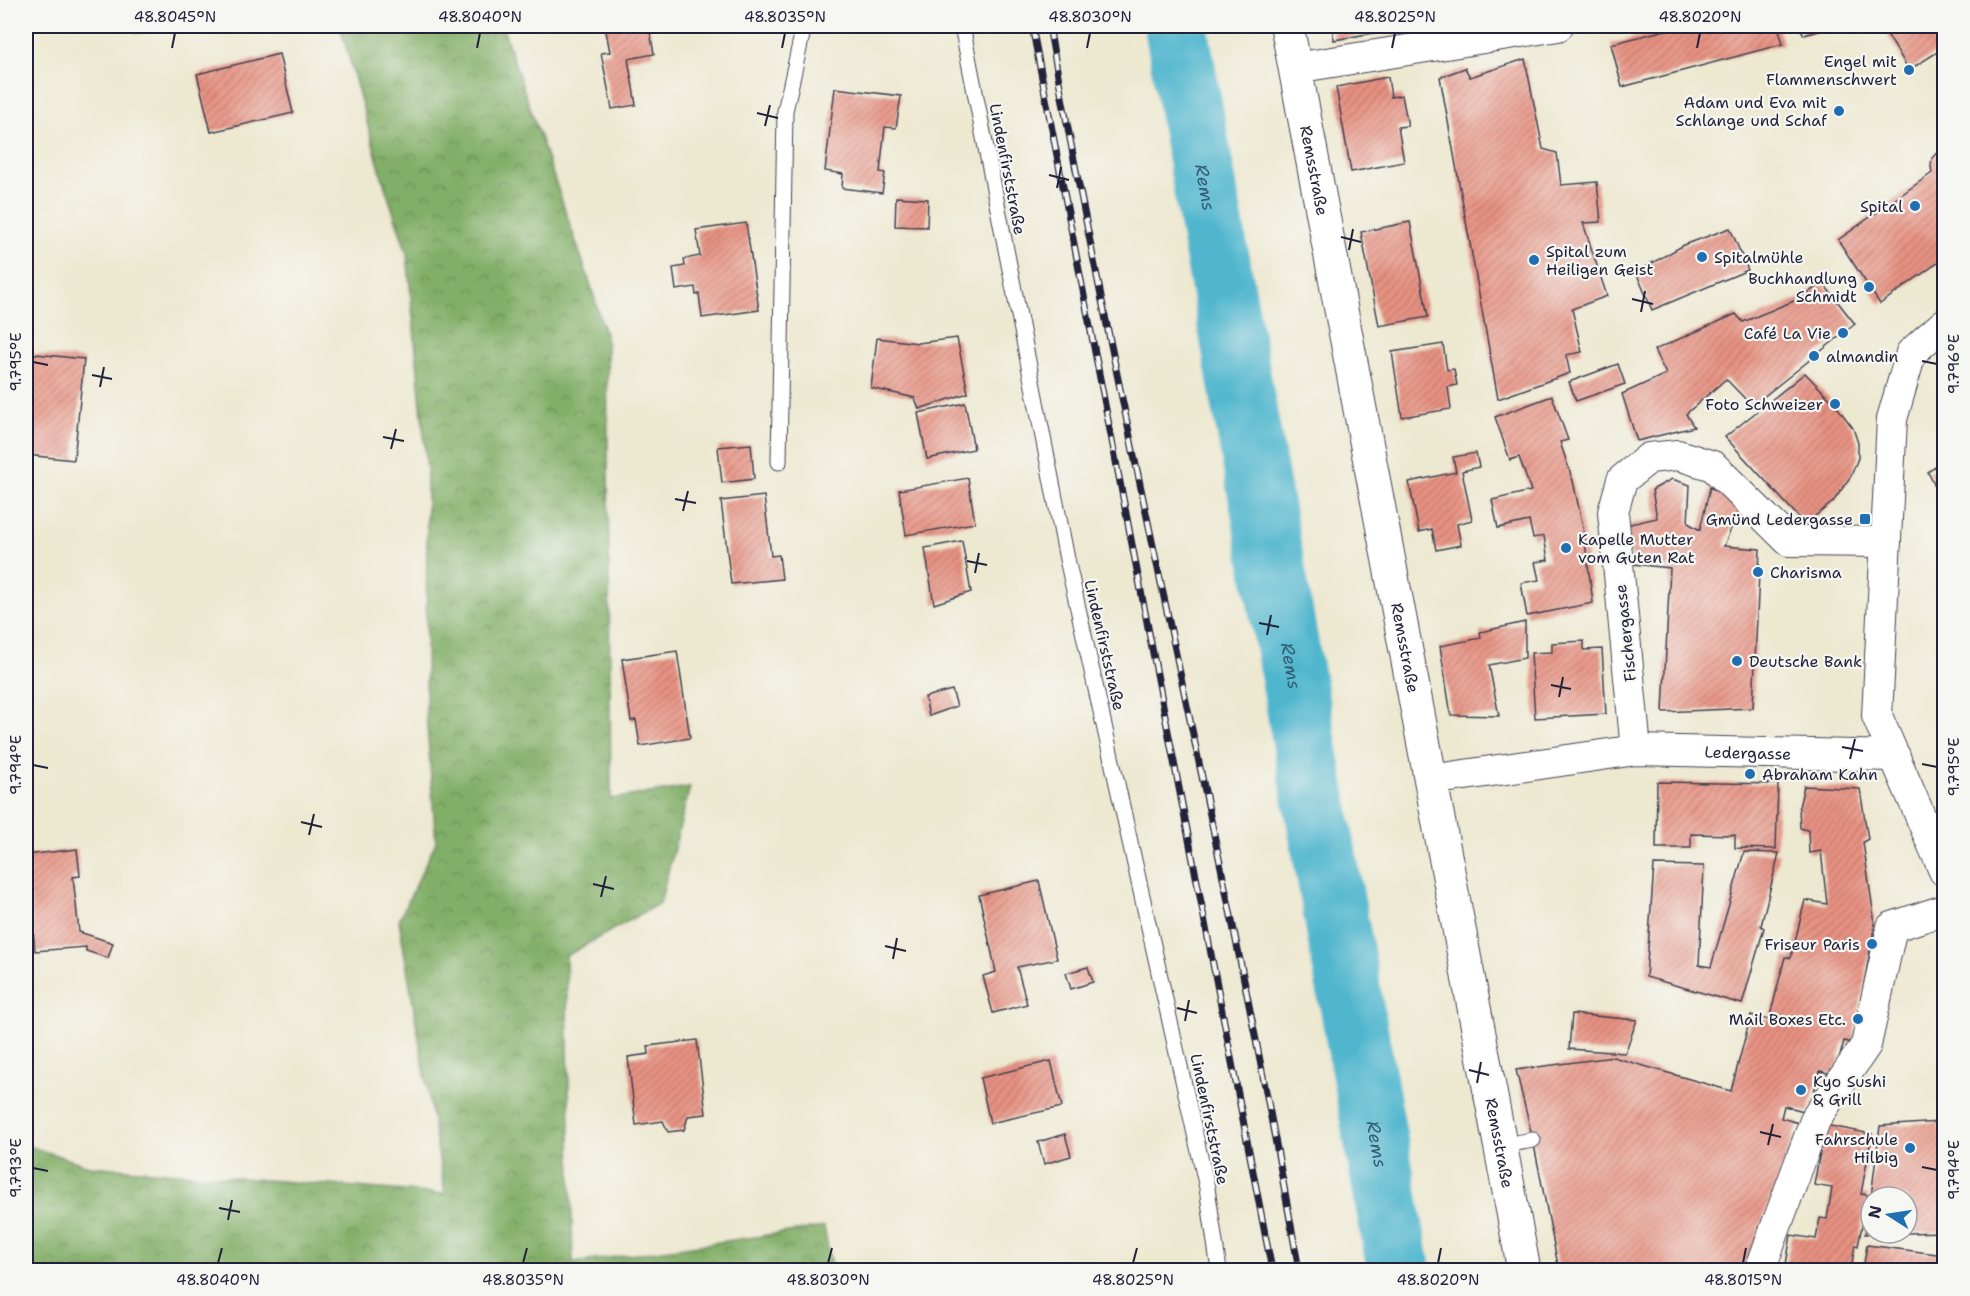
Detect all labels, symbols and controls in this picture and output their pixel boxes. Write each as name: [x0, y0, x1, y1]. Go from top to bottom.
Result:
text: 48.8045°N: [134, 7, 216, 27]
text: 48.8040°N: [438, 7, 522, 27]
text: 48.8035°N: [744, 7, 826, 27]
text: 48.8030°N: [1048, 7, 1132, 27]
text: 48.8025°N: [1354, 7, 1436, 27]
text: 48.8020°N: [1658, 7, 1742, 27]
place label: Engel mit Flammenschwert: [1766, 51, 1897, 90]
marker: Engel mit Flammenschwert: [1902, 63, 1916, 77]
place label: Adam und Eva mit Schlange und Schaf: [1676, 92, 1828, 131]
street label: Lindenfirststraße: [984, 102, 1031, 237]
marker: Adam und Eva mit Schlange und Schaf: [1832, 104, 1846, 118]
street label: Remsstraße: [1295, 124, 1333, 217]
water label: Rems: [1189, 162, 1221, 213]
place label: Spital: [1860, 196, 1903, 217]
marker: Spital: [1908, 199, 1922, 213]
place label: Spital zum Heiligen Geist: [1546, 241, 1653, 280]
place label: Spitalmühle: [1714, 247, 1804, 268]
marker: Spitalmühle: [1695, 250, 1709, 264]
marker: Spital zum Heiligen Geist: [1527, 253, 1541, 267]
place label: Buchhandlung Schmidt: [1748, 268, 1857, 307]
marker: Buchhandlung Schmidt: [1862, 280, 1876, 294]
place label: Café La Vie: [1744, 323, 1831, 344]
marker: Café La Vie: [1836, 326, 1850, 340]
text: 9.795°E: [6, 332, 26, 392]
text: 9.796°E: [1944, 334, 1964, 394]
place label: almandin: [1826, 346, 1899, 367]
marker: almandin: [1807, 349, 1821, 363]
place label: Foto Schweizer: [1705, 394, 1823, 415]
marker: Foto Schweizer: [1828, 397, 1842, 411]
place label: Gmünd Ledergasse: [1706, 509, 1853, 530]
marker: Gmünd Ledergasse: [1858, 512, 1872, 526]
place label: Kapelle Mutter vom Guten Rat: [1578, 529, 1695, 568]
marker: Kapelle Mutter vom Guten Rat: [1559, 541, 1573, 555]
place label: Charisma: [1770, 562, 1842, 583]
marker: Charisma: [1751, 565, 1765, 579]
street label: Lindenfirststraße: [1079, 578, 1130, 712]
street label: Fischergasse: [1610, 583, 1641, 683]
street label: Remsstraße: [1386, 601, 1424, 695]
water label: Rems: [1275, 641, 1307, 691]
place label: Deutsche Bank: [1749, 651, 1862, 672]
marker: Deutsche Bank: [1730, 654, 1744, 668]
text: 9.794°E: [6, 735, 26, 795]
text: 9.795°E: [1944, 737, 1964, 797]
street label: Ledergasse: [1704, 742, 1792, 765]
place label: Abraham Kahn: [1762, 764, 1878, 785]
marker: Abraham Kahn: [1743, 767, 1757, 781]
place label: Friseur Paris: [1764, 934, 1860, 955]
marker: Friseur Paris: [1865, 937, 1879, 951]
place label: Mail Boxes Etc.: [1729, 1009, 1846, 1030]
marker: Mail Boxes Etc.: [1851, 1012, 1865, 1026]
street label: Lindenfirststraße: [1185, 1052, 1234, 1187]
place label: Kyo Sushi & Grill: [1813, 1071, 1886, 1110]
marker: Kyo Sushi & Grill: [1794, 1083, 1808, 1097]
street label: Remsstraße: [1480, 1096, 1518, 1190]
water label: Rems: [1360, 1119, 1392, 1169]
place label: Fahrschule Hilbig: [1815, 1129, 1898, 1168]
text: 9.793°E: [6, 1138, 26, 1198]
text: 9.794°E: [1944, 1140, 1964, 1200]
marker: Fahrschule Hilbig: [1903, 1141, 1917, 1155]
north arrow: [1859, 1185, 1919, 1245]
text: N: [1863, 1204, 1886, 1220]
text: 48.8040°N: [176, 1270, 260, 1290]
text: 48.8035°N: [482, 1270, 564, 1290]
text: 48.8030°N: [786, 1270, 870, 1290]
text: 48.8025°N: [1092, 1270, 1174, 1290]
text: 48.8020°N: [1396, 1270, 1480, 1290]
text: 48.8015°N: [1704, 1270, 1782, 1290]

